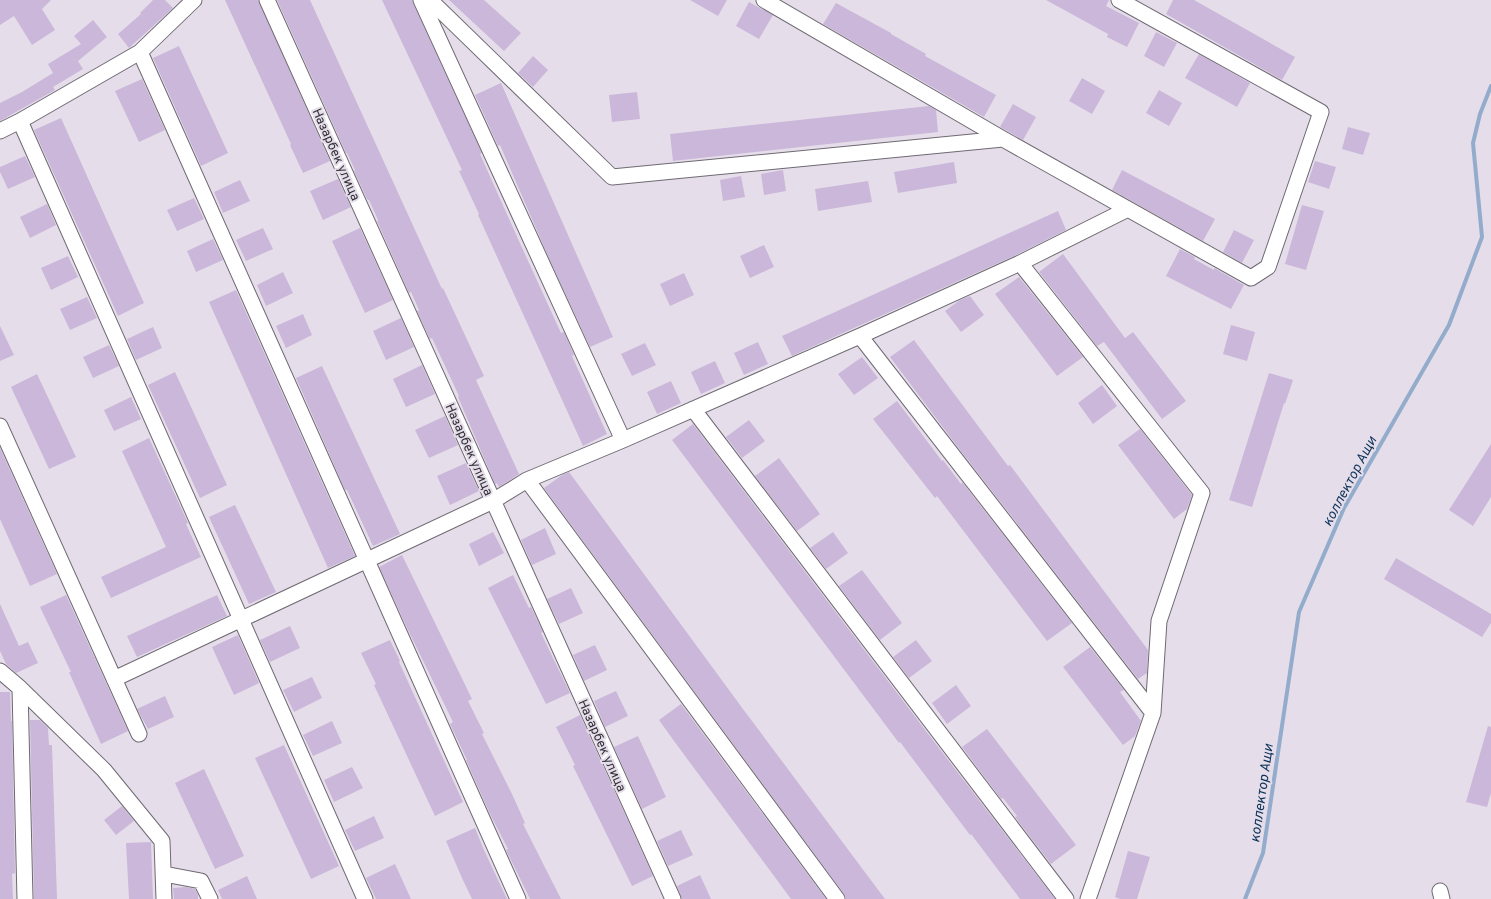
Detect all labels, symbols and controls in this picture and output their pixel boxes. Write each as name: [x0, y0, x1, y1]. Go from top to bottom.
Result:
street label: Назарбек улица: [308, 106, 363, 203]
street label: Назарбек улица: [441, 401, 496, 498]
water label: коллектор Ащи: [1319, 433, 1382, 530]
street label: Назарбек улица: [574, 697, 629, 794]
water label: коллектор Ащи: [1247, 742, 1278, 844]

